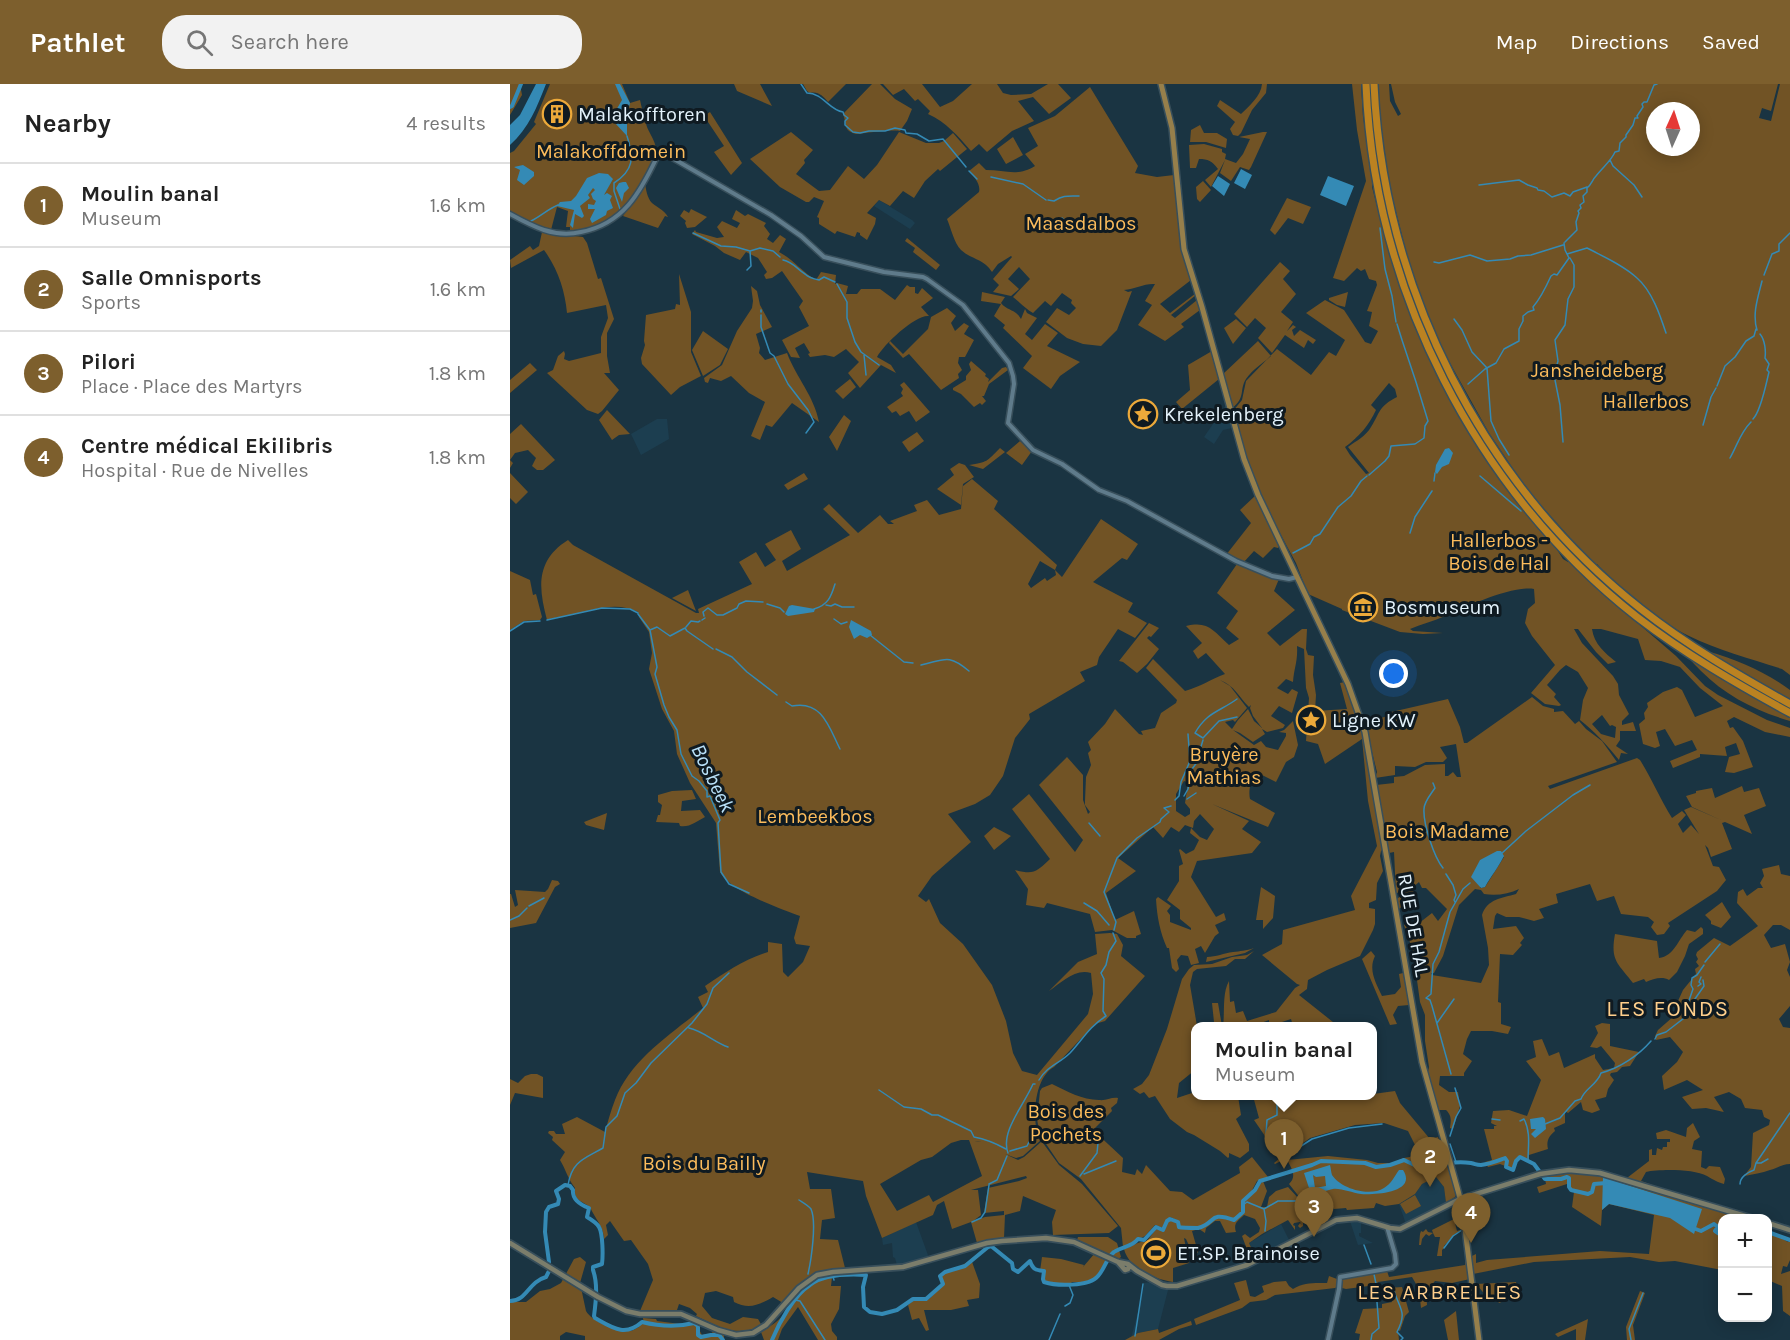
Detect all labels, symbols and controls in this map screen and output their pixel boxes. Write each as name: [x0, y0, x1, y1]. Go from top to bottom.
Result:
search box: [162, 15, 582, 69]
text: Pathlet: [30, 26, 126, 59]
icon: search: [183, 26, 216, 59]
text: Search here: [231, 29, 349, 55]
text: Map: [1496, 30, 1537, 54]
text: Directions: [1570, 30, 1669, 54]
text: Saved: [1702, 30, 1760, 54]
building icon: Malakofftoren: [541, 98, 573, 130]
north arrow: [1646, 102, 1700, 156]
place label: Malakofftoren: [578, 103, 706, 126]
text: Nearby: [24, 108, 111, 139]
text: 4 results: [406, 112, 486, 135]
park label: Malakoffdomein: [536, 140, 686, 163]
text: Moulin banal: [81, 181, 219, 207]
text: 1: [40, 194, 47, 217]
text: 1.6 km: [430, 194, 486, 217]
text: Museum: [81, 207, 162, 230]
park label: Maasdalbos: [1025, 212, 1137, 235]
text: Salle Omnisports: [81, 265, 262, 291]
text: 2: [37, 278, 50, 301]
text: 1.6 km: [430, 278, 486, 301]
text: Sports: [81, 291, 141, 314]
text: Pilori: [81, 349, 136, 375]
park label: Jansheideberg: [1531, 359, 1663, 382]
text: 3: [37, 362, 50, 385]
text: 1.8 km: [429, 362, 486, 385]
text: Place · Place des Martyrs: [81, 375, 303, 398]
park label: Hallerbos: [1603, 390, 1689, 413]
place icon: Krekelenberg: [1127, 398, 1159, 430]
place label: Krekelenberg: [1164, 403, 1283, 426]
text: Centre médical Ekilibris: [81, 433, 333, 459]
text: 4: [38, 446, 49, 469]
text: 1.8 km: [429, 446, 486, 469]
text: Hospital · Rue de Nivelles: [81, 459, 309, 482]
park label: Hallerbos - Bois de Hal: [1448, 529, 1550, 575]
museum icon: Bosmuseum: [1347, 591, 1379, 623]
place label: Bosmuseum: [1384, 596, 1500, 619]
your location: [1379, 659, 1408, 688]
place icon: Ligne KW: [1295, 704, 1327, 736]
place label: Ligne KW: [1332, 709, 1416, 732]
water label: Bosbeek: [686, 740, 740, 816]
park label: Bruyère Mathias: [1186, 743, 1262, 789]
park label: Lembeekbos: [757, 805, 873, 828]
park label: Bois Madame: [1385, 820, 1509, 843]
street label: RUE DE HAL: [1393, 872, 1434, 979]
district label: LES FONDS: [1606, 996, 1730, 1022]
popup: [1191, 1022, 1377, 1100]
text: Moulin banal: [1215, 1037, 1353, 1063]
text: Museum: [1215, 1063, 1295, 1086]
park label: Bois des Pochets: [1027, 1100, 1105, 1146]
pin: 1: [1264, 1120, 1304, 1169]
pin: 2: [1410, 1138, 1450, 1187]
park label: Bois du Bailly: [642, 1152, 766, 1175]
pin: 3: [1294, 1188, 1334, 1237]
pin: 4: [1452, 1194, 1490, 1243]
map controls: [1718, 1214, 1772, 1322]
button: +: [1718, 1214, 1772, 1268]
sports icon: ET.SP. Brainoise: [1140, 1237, 1172, 1269]
place label: ET.SP. Brainoise: [1177, 1242, 1320, 1265]
button: −: [1718, 1268, 1772, 1322]
district label: LES ARBRELLES: [1357, 1280, 1523, 1304]

